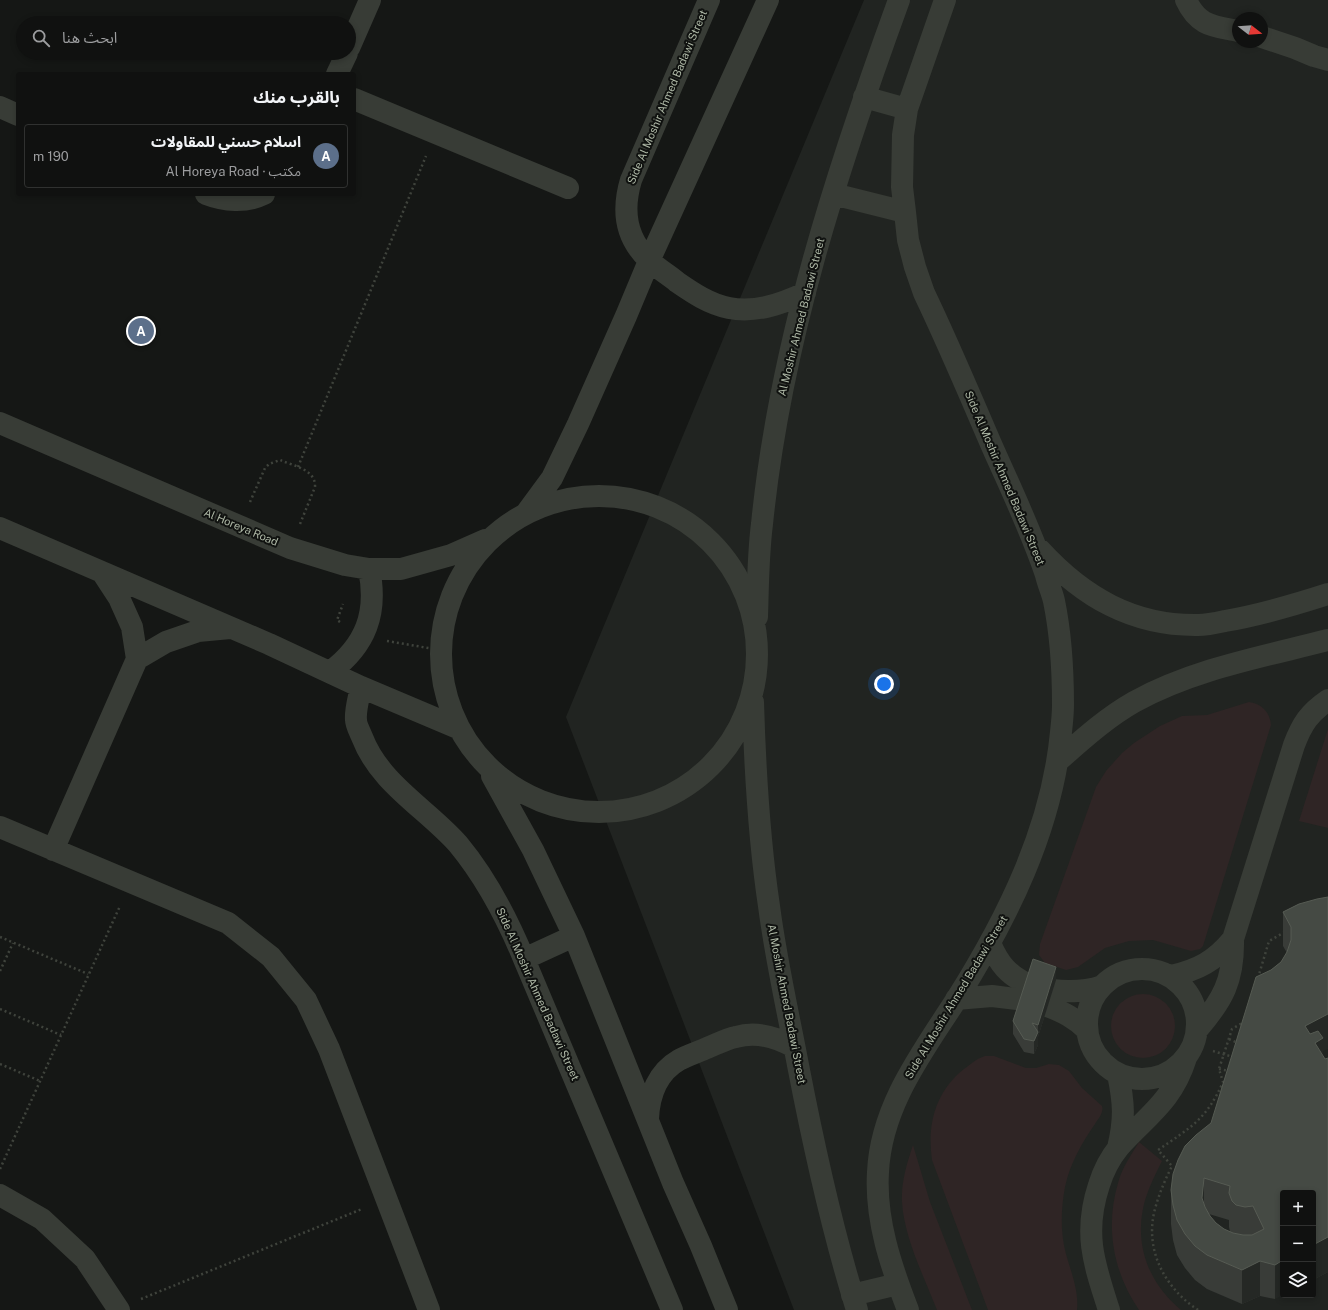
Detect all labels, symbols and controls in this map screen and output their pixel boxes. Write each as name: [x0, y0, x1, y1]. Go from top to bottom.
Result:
street label: Side Al Moshir Ahmed Badawi Street: [625, 8, 709, 186]
north arrow: [1232, 12, 1268, 48]
search box: [16, 16, 356, 60]
icon: search: [30, 27, 52, 49]
text: ابحث هنا: [62, 29, 117, 46]
text: بالقرب منك: [253, 87, 340, 107]
text: اسلام حسني للمقاولات: [151, 133, 301, 150]
text: 190 m: [33, 149, 69, 164]
text: A: [321, 149, 331, 164]
text: مكتب · Al Horeya Road: [166, 164, 301, 179]
street label: Al Moshir Ahmed Badawi Street: [776, 237, 826, 397]
pin: A: [128, 316, 154, 346]
street label: Side Al Moshir Ahmed Badawi Street: [963, 389, 1047, 567]
street label: Al Horeya Road: [202, 506, 280, 548]
your location: [874, 674, 894, 694]
street label: Side Al Moshir Ahmed Badawi Street: [494, 906, 582, 1082]
street label: Side Al Moshir Ahmed Badawi Street: [902, 913, 1010, 1081]
street label: Al Moshir Ahmed Badawi Street: [766, 923, 808, 1085]
map controls: [1280, 1190, 1316, 1298]
button: +: [1280, 1190, 1316, 1226]
button: −: [1280, 1226, 1316, 1262]
button: layers: [1280, 1262, 1316, 1298]

